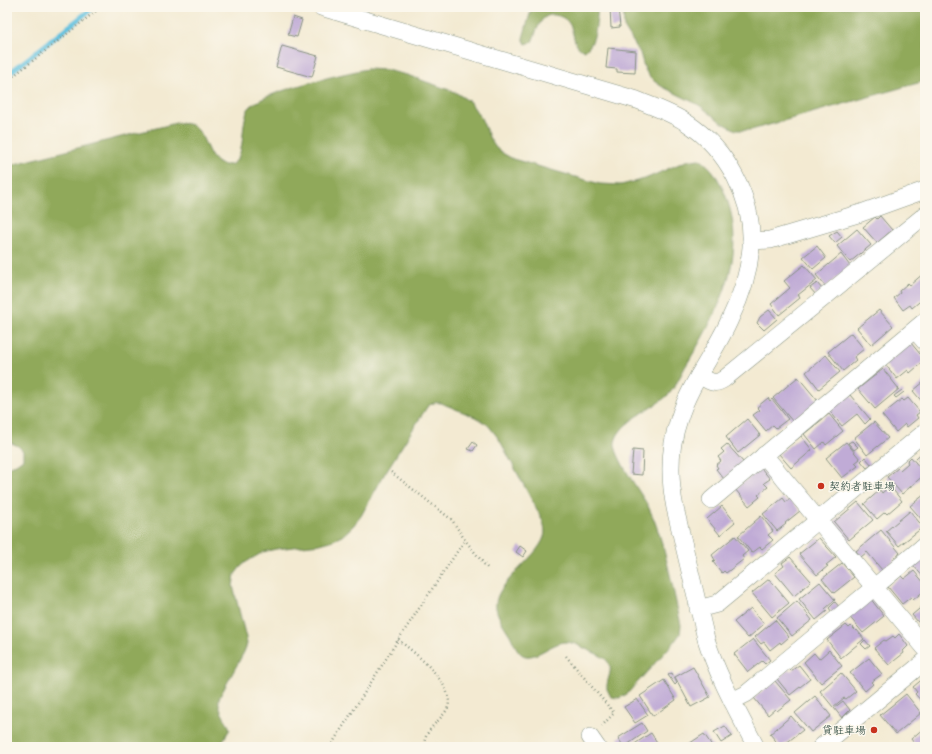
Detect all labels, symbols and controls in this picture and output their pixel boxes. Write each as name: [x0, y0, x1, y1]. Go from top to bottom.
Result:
place label: 契約者駐車場: [829, 479, 895, 493]
marker: 契約者駐車場: [816, 481, 826, 491]
place label: 貸駐車場: [822, 723, 866, 737]
marker: 貸駐車場: [869, 725, 879, 735]

